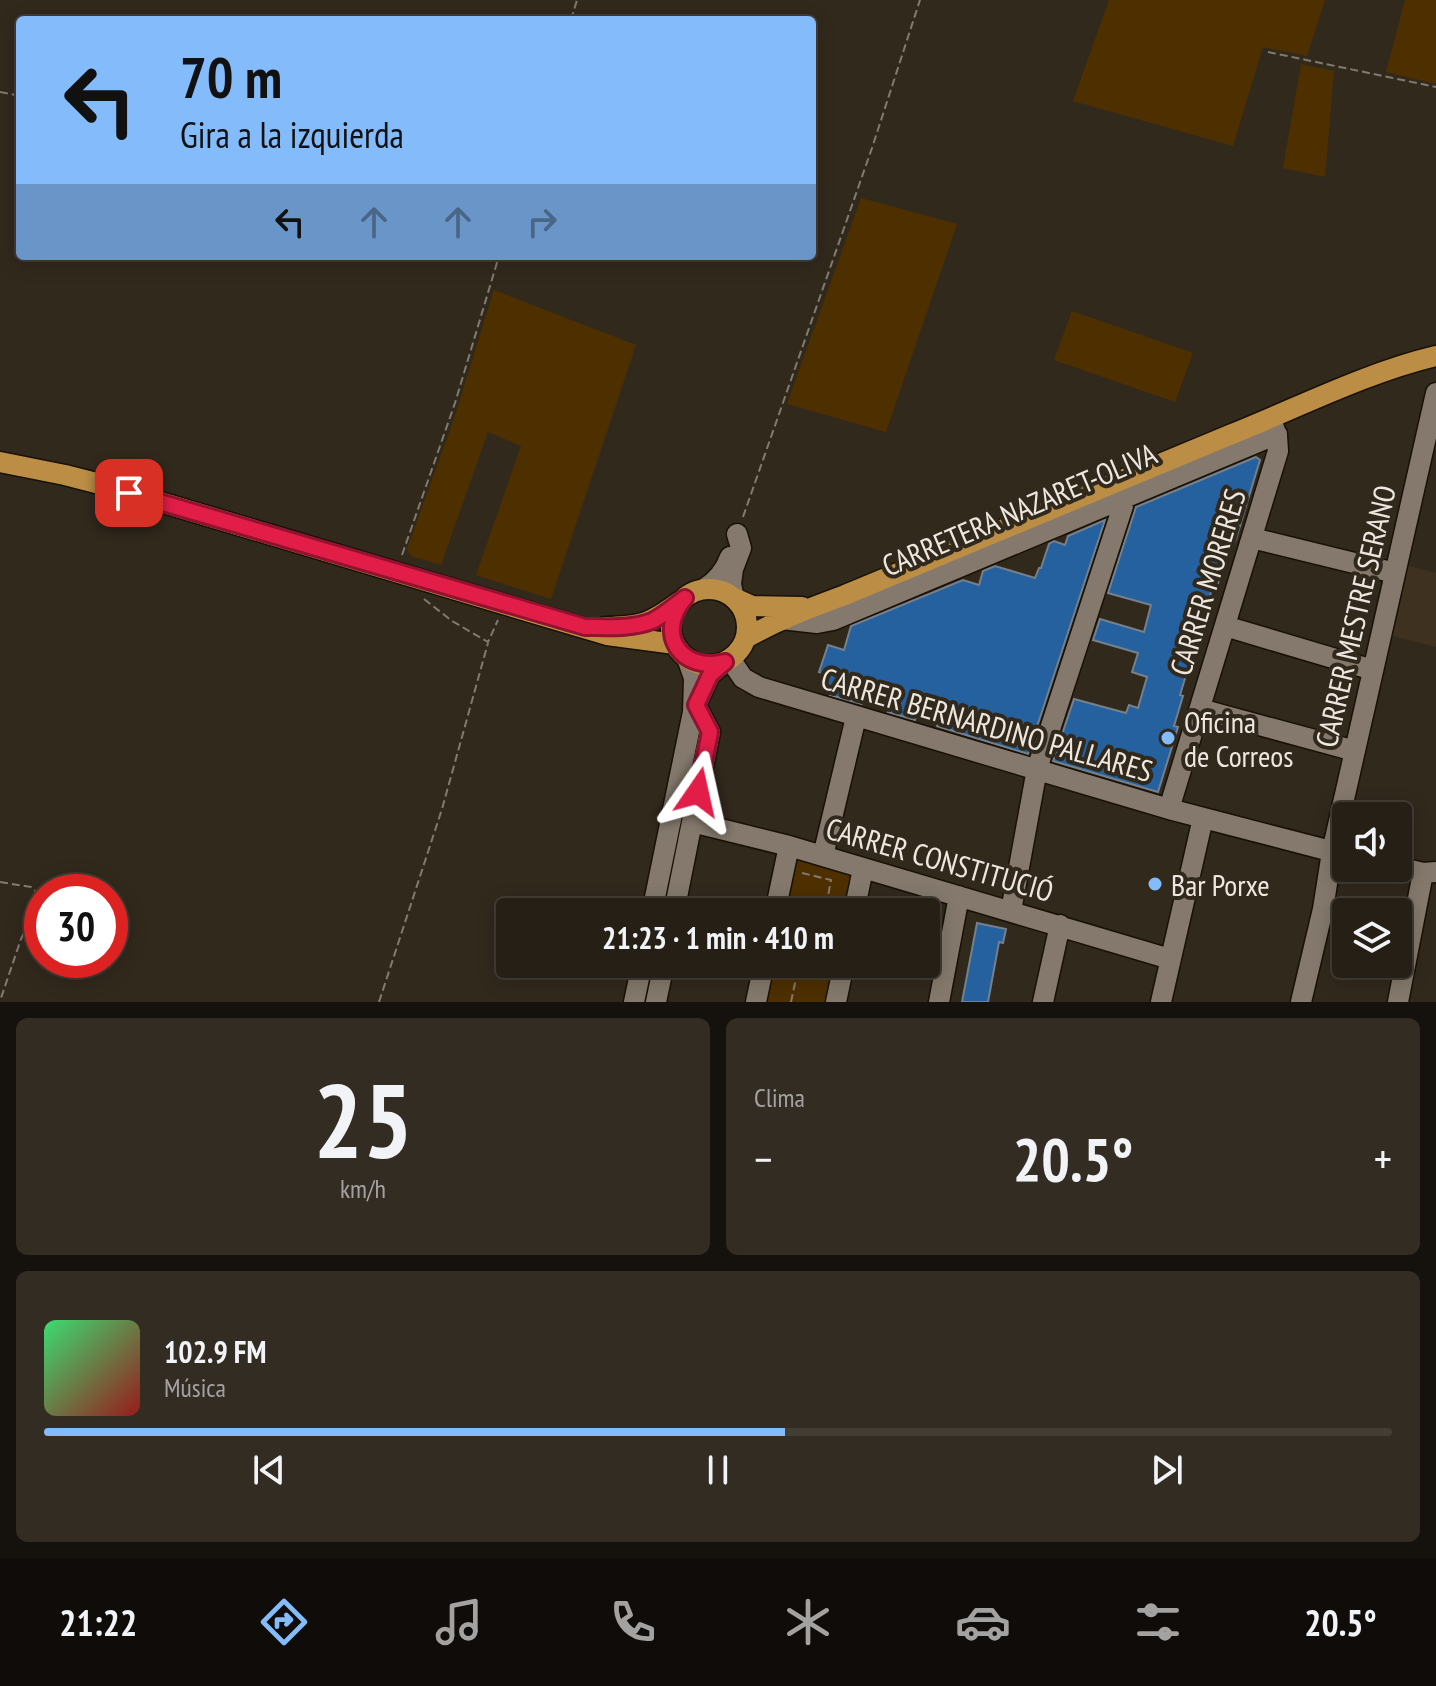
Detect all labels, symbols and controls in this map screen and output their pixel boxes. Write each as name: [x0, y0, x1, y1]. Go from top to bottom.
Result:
text: 70 m: [180, 41, 282, 113]
icon: left: [48, 48, 152, 152]
text: Gira a la izquierda: [180, 111, 404, 158]
icon: left: [268, 200, 312, 244]
icon: ahead: [352, 200, 396, 244]
icon: ahead: [436, 200, 480, 244]
icon: right: [520, 200, 564, 244]
street label: CARRETERA NAZARET-OLIVA: [876, 433, 1163, 584]
pin: [95, 459, 163, 527]
icon: arrive: [107, 471, 151, 515]
street label: CARRER MESTRE SERANO: [1306, 481, 1404, 751]
street label: CARRER MORERES: [1160, 484, 1254, 680]
street label: CARRER BERNARDINO PALLARES: [817, 658, 1157, 790]
place label: Oficina de Correos: [1184, 702, 1293, 775]
marker: Oficina de Correos: [1159, 729, 1177, 747]
position arrow: [656, 750, 740, 834]
map controls: [1332, 802, 1412, 978]
button: sound: [1332, 802, 1412, 882]
street label: CARRER CONSTITUCIÓ: [822, 808, 1058, 910]
place label: Bar Porxe: [1171, 865, 1270, 904]
speed limit sign: 30: [24, 874, 128, 978]
marker: Bar Porxe: [1146, 875, 1164, 893]
button: layers: [1332, 898, 1412, 978]
text: 21:23 · 1 min · 410 m: [602, 918, 834, 957]
text: 25: [313, 1052, 413, 1187]
text: Clima: [754, 1081, 805, 1114]
text: 20.5°: [1013, 1120, 1133, 1198]
text: −: [754, 1130, 772, 1187]
text: +: [1374, 1130, 1392, 1187]
text: km/h: [340, 1172, 386, 1205]
text: 102.9 FM: [164, 1332, 266, 1371]
text: Música: [164, 1371, 226, 1404]
icon: previous: [247, 1448, 291, 1492]
icon: pause: [696, 1448, 740, 1492]
icon: next: [1145, 1448, 1189, 1492]
icon: directions: [256, 1594, 312, 1650]
icon: music: [431, 1594, 487, 1650]
icon: phone: [605, 1594, 661, 1650]
icon: climate: [780, 1594, 836, 1650]
icon: car: [955, 1594, 1011, 1650]
icon: filters: [1130, 1594, 1186, 1650]
text: 21:22: [59, 1599, 137, 1646]
text: 20.5°: [1304, 1599, 1377, 1646]

